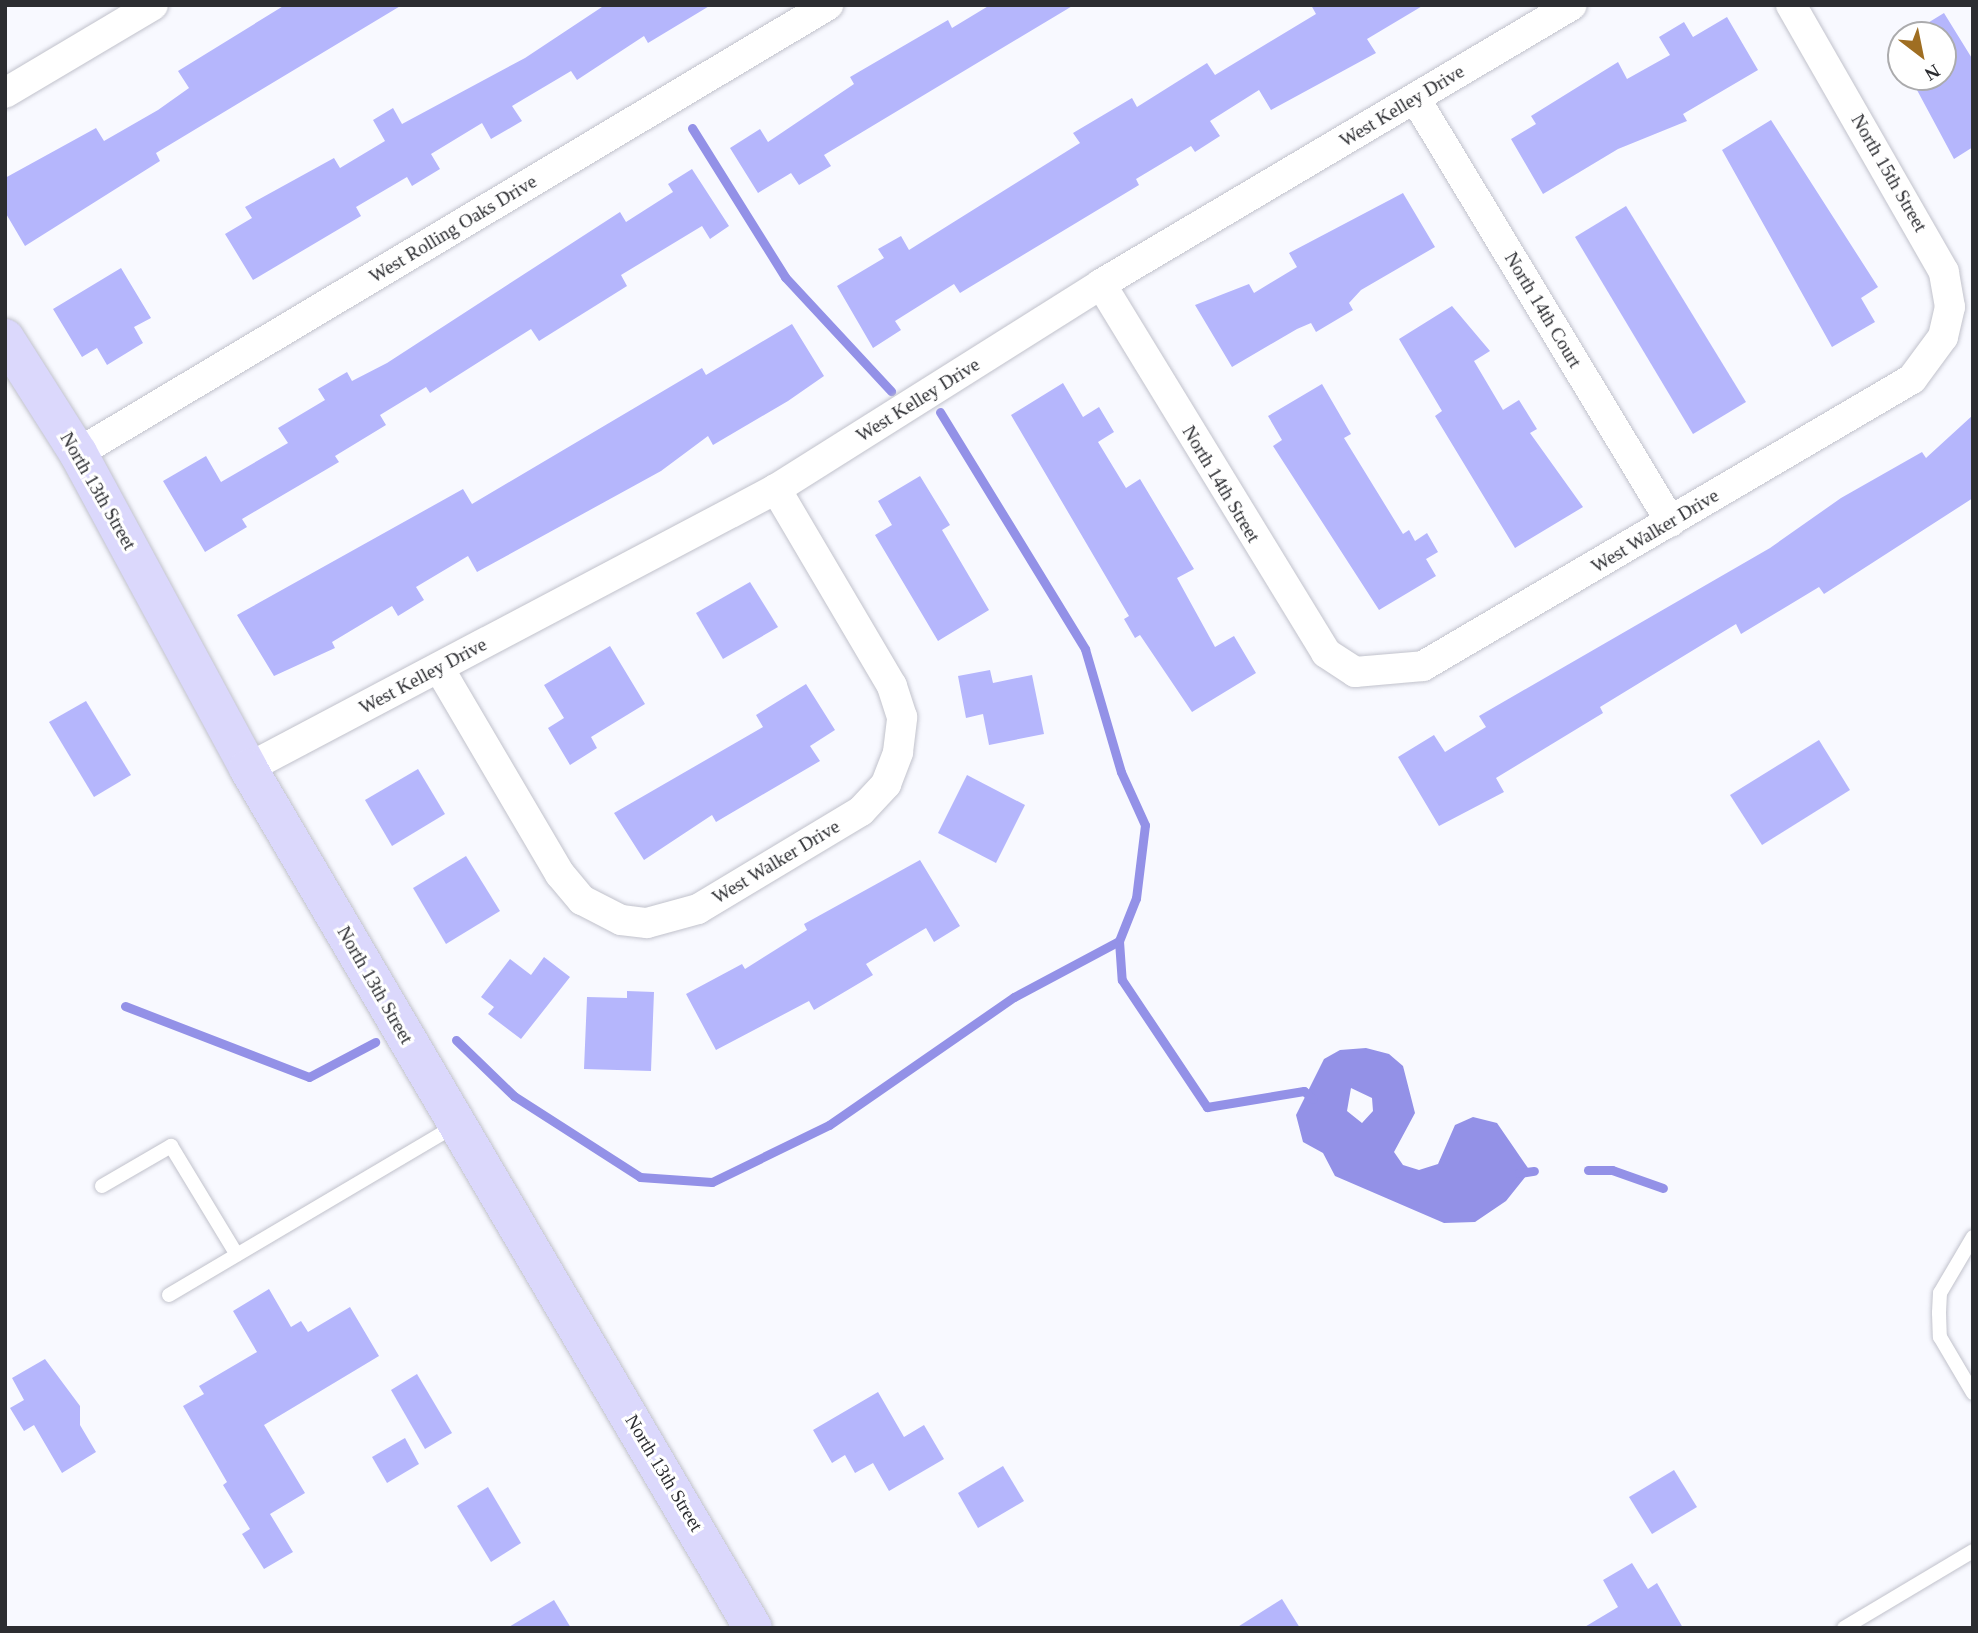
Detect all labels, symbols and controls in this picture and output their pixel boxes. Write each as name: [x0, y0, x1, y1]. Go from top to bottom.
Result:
north arrow: [1887, 21, 1957, 91]
street label: West Kelley Drive: [1336, 60, 1468, 152]
text: N: [1921, 60, 1944, 85]
street label: North 15th Street: [1846, 110, 1932, 236]
street label: West Rolling Oaks Drive: [365, 170, 541, 288]
street label: North 14th Court: [1500, 248, 1586, 372]
street label: West Kelley Drive: [852, 353, 984, 447]
street label: North 14th Street: [1177, 422, 1265, 546]
street label: North 13th Street: [55, 428, 141, 554]
street label: West Walker Drive: [1587, 484, 1723, 578]
street label: West Kelley Drive: [355, 633, 491, 719]
street label: West Walker Drive: [708, 815, 844, 909]
street label: North 13th Street: [332, 922, 418, 1048]
street label: North 13th Street: [620, 1411, 708, 1535]

